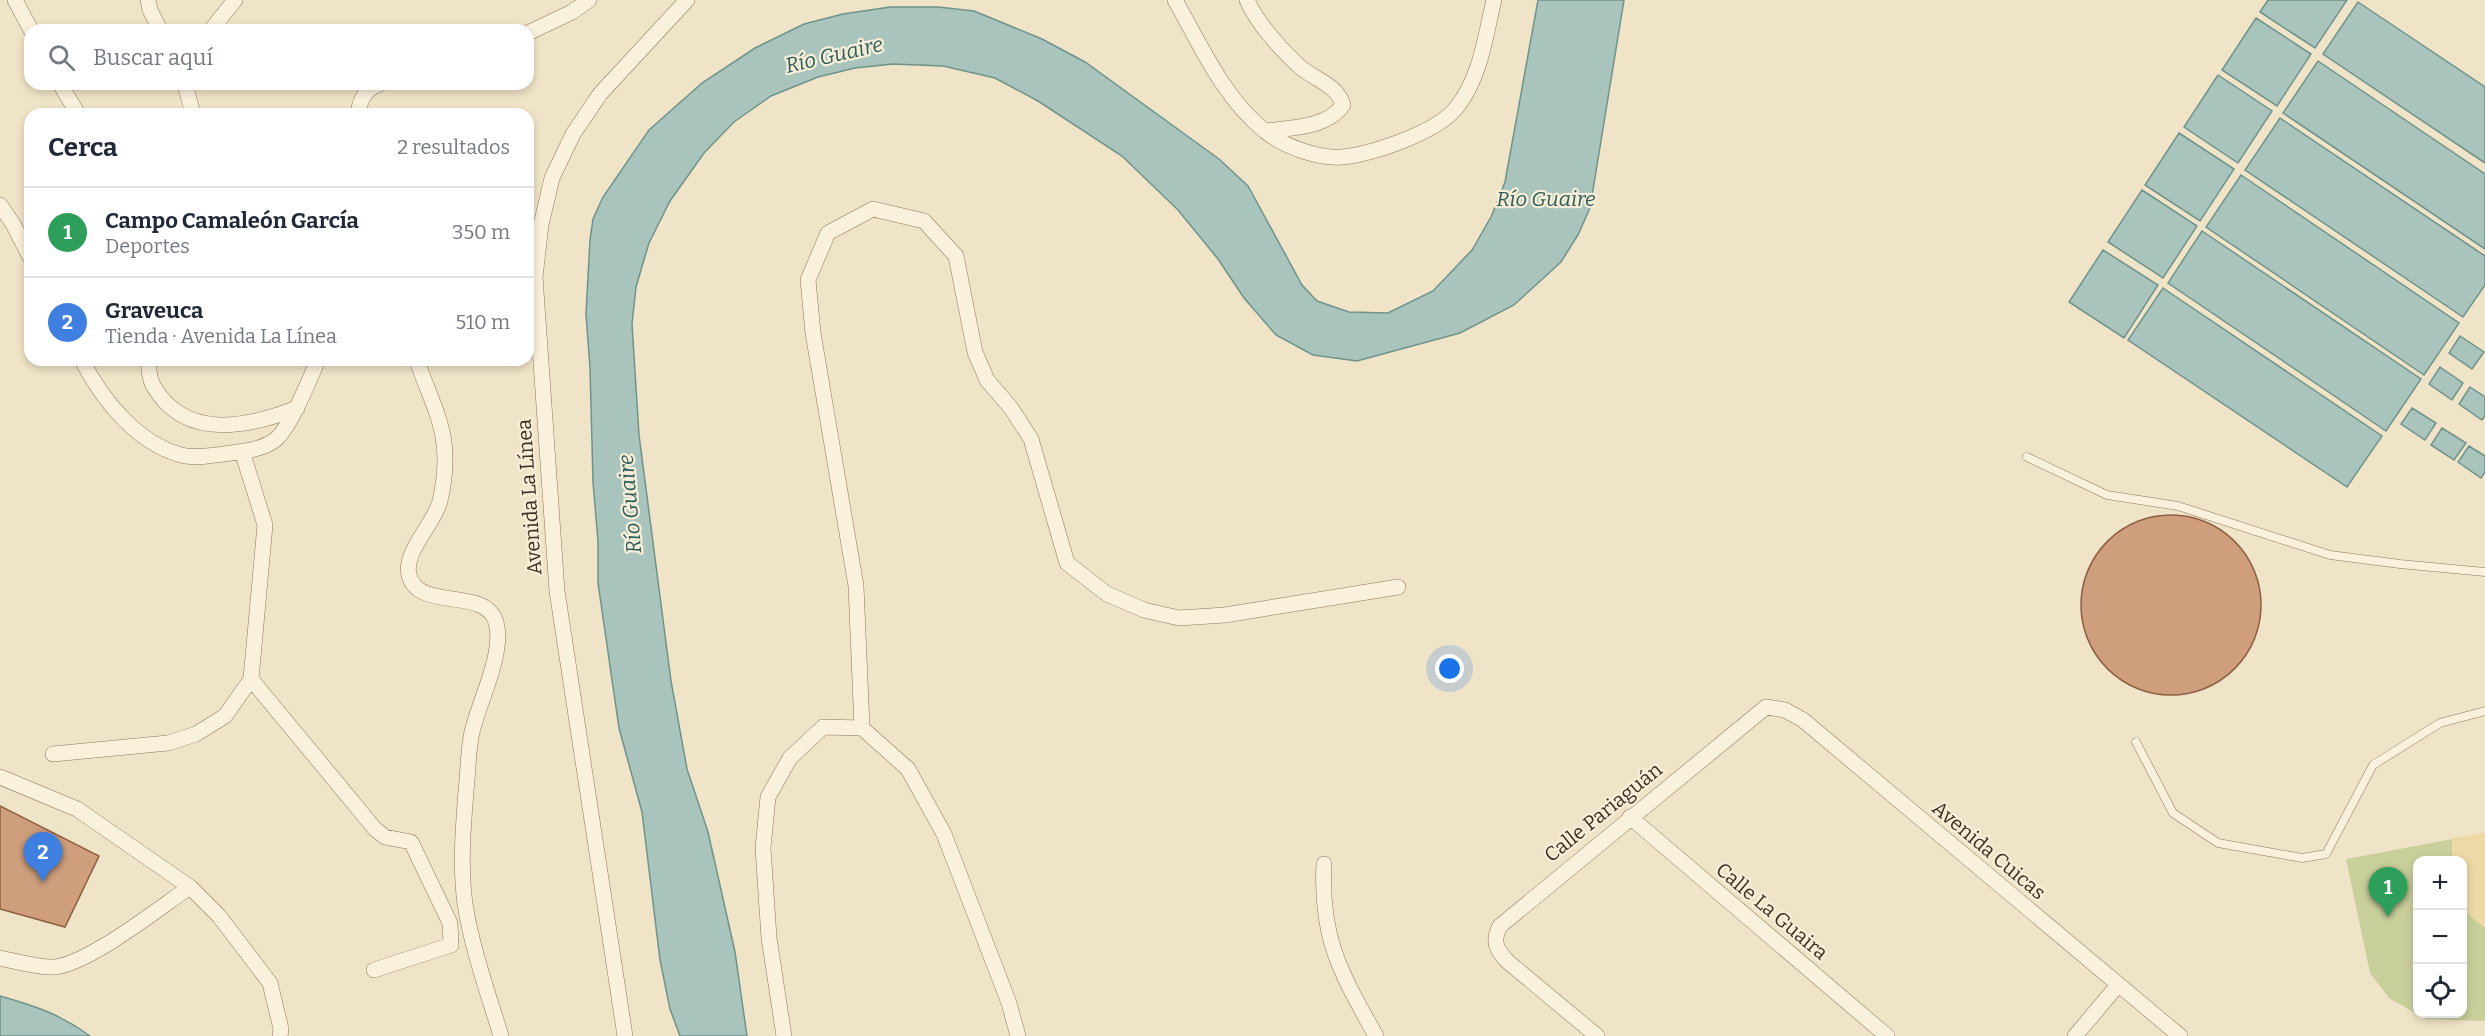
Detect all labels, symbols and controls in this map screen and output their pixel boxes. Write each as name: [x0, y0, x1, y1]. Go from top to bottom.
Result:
search box: [24, 24, 534, 90]
water label: Río Guaire: [783, 31, 886, 79]
icon: search: [45, 41, 78, 74]
text: Buscar aquí: [93, 44, 213, 71]
text: Cerca: [48, 132, 118, 163]
text: 2 resultados: [397, 135, 510, 159]
water label: Río Guaire: [1496, 186, 1596, 212]
text: Campo Camaleón García: [105, 207, 359, 234]
text: 1: [63, 220, 72, 244]
text: 350 m: [452, 220, 510, 244]
text: Deportes: [105, 234, 190, 258]
text: Graveuca: [105, 297, 203, 324]
text: 2: [62, 310, 73, 334]
text: 510 m: [456, 310, 510, 334]
text: Tienda · Avenida La Línea: [105, 324, 337, 348]
street label: Avenida La Línea: [512, 418, 546, 576]
water label: Río Guaire: [613, 453, 647, 555]
your location: [1435, 654, 1464, 683]
street label: Calle Pariaguán: [1539, 757, 1667, 867]
street label: Avenida Cuicas: [1927, 796, 2051, 904]
pin: 2: [24, 832, 63, 882]
map controls: [2413, 856, 2467, 1018]
button: +: [2413, 856, 2467, 910]
street label: Calle La Guaira: [1711, 857, 1833, 965]
pin: 1: [2368, 868, 2408, 917]
button: −: [2413, 910, 2467, 964]
button: locate: [2413, 964, 2467, 1018]

